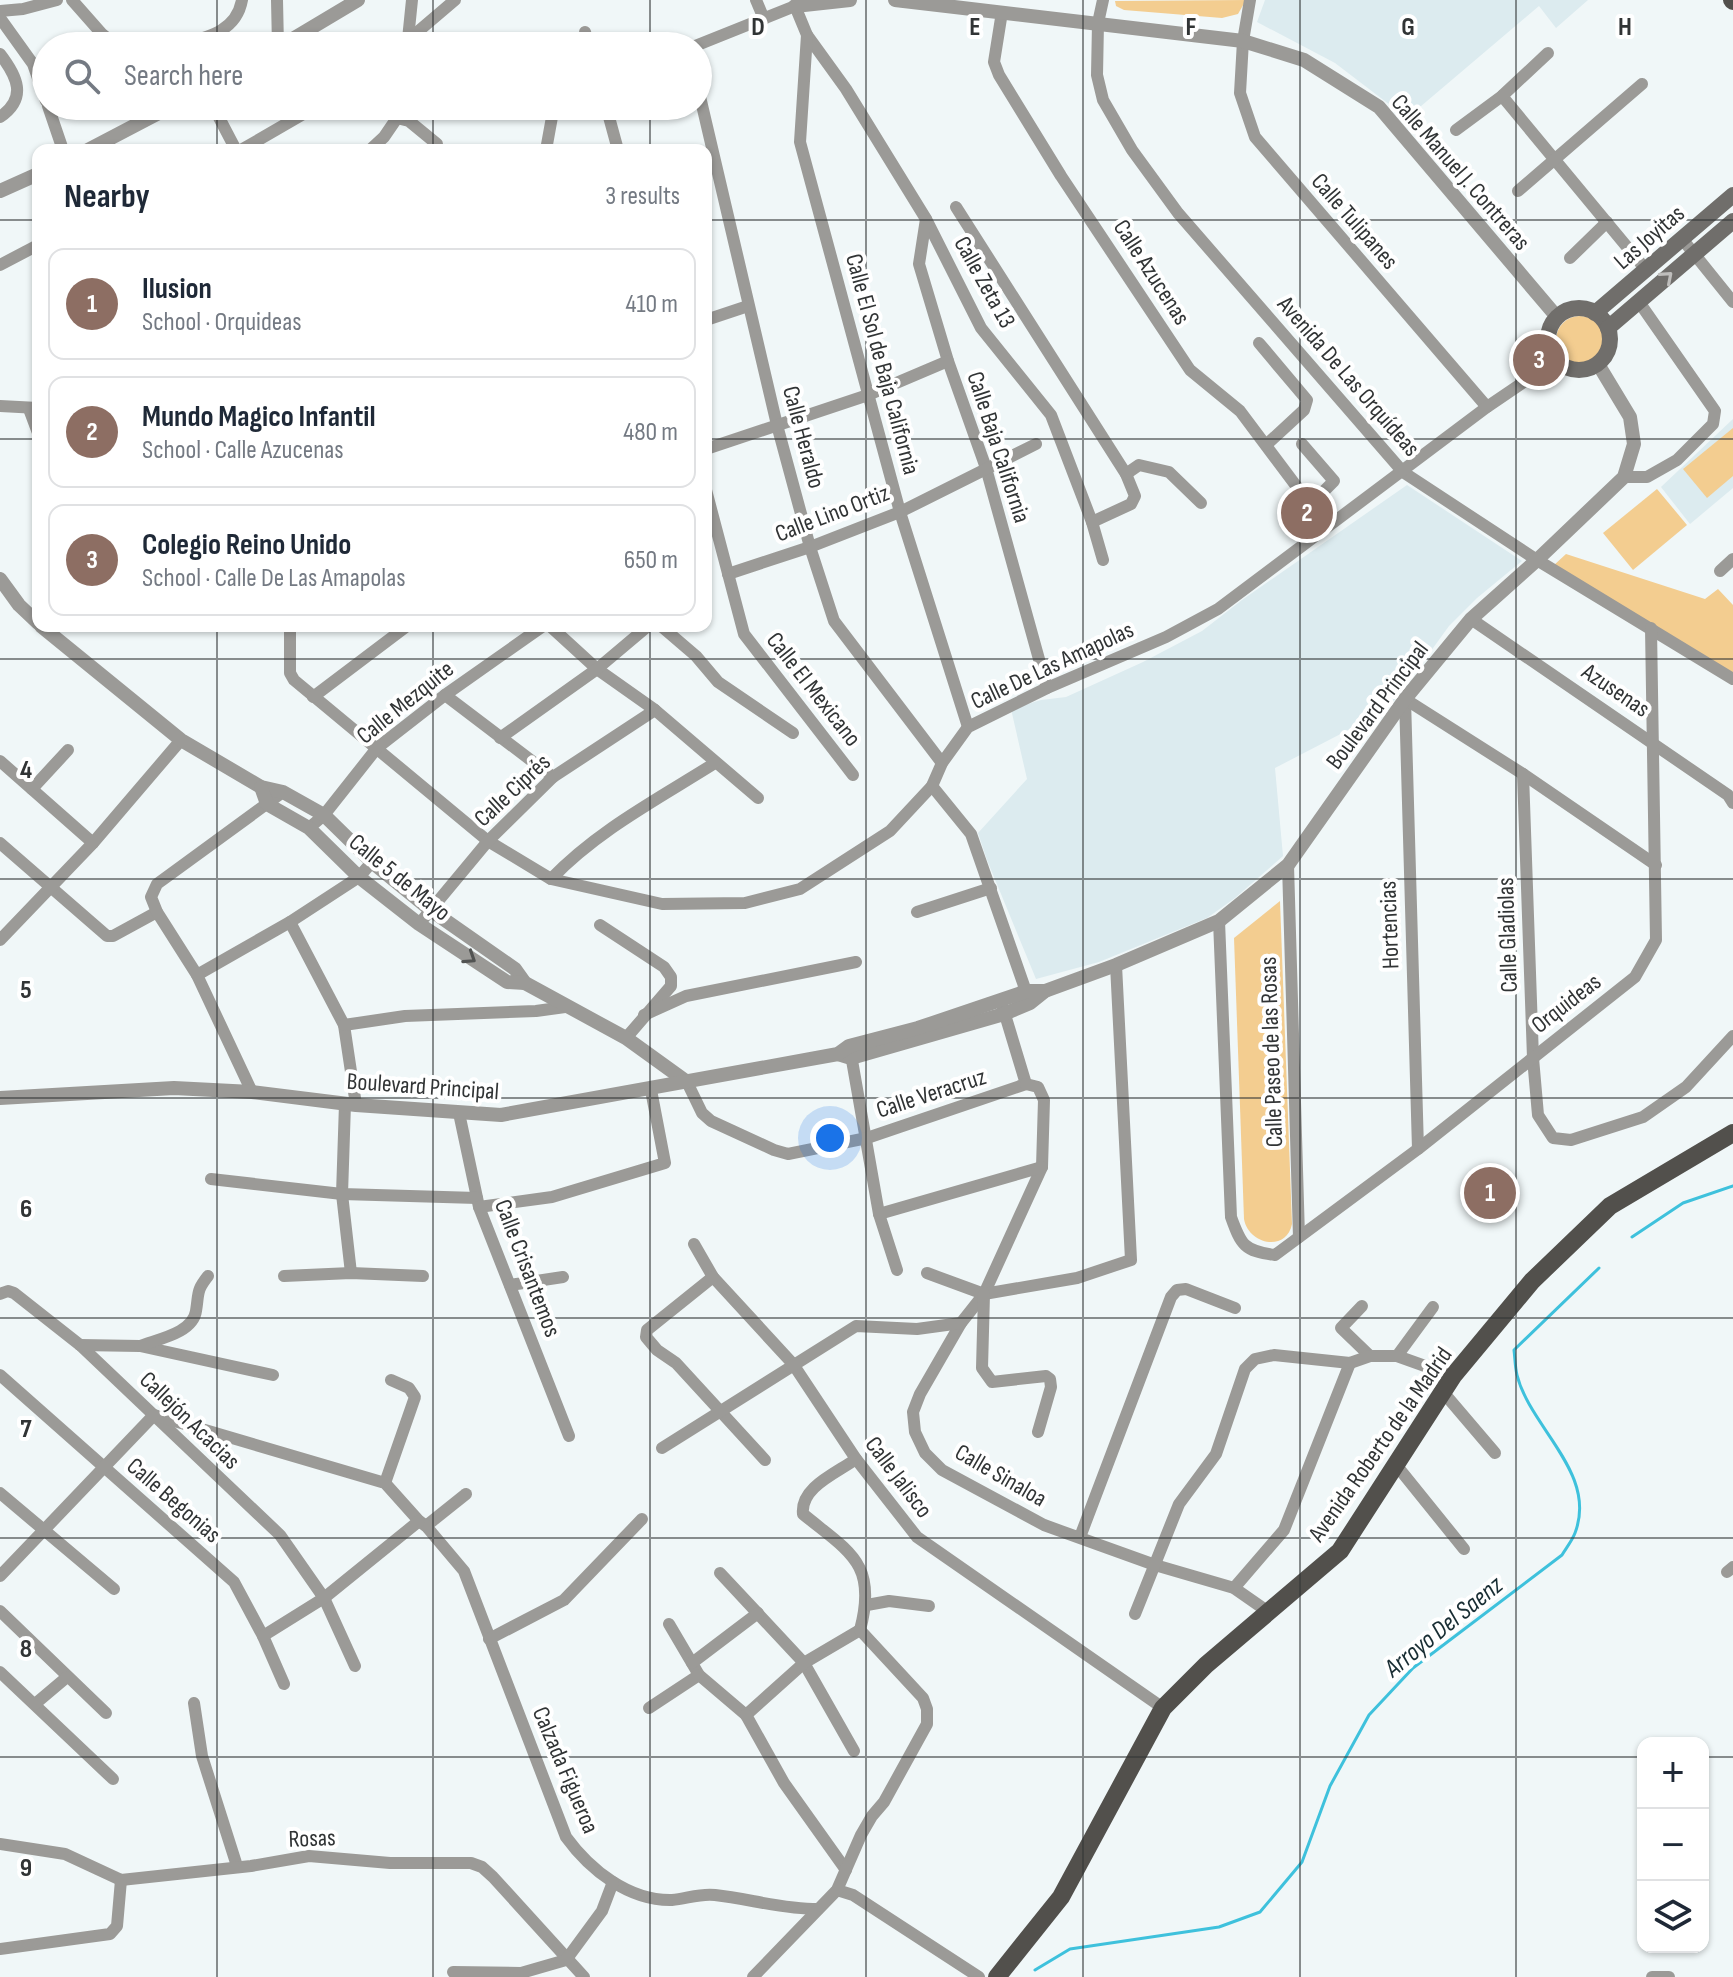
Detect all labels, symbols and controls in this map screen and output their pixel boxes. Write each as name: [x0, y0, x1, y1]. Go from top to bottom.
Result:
text: D: [751, 12, 765, 43]
text: E: [969, 12, 981, 43]
text: F: [1186, 12, 1197, 43]
text: G: [1401, 12, 1415, 43]
text: H: [1618, 12, 1632, 43]
search box: [32, 32, 712, 120]
icon: search: [60, 54, 104, 98]
text: Search here: [124, 58, 243, 94]
street label: Calle Manuel J. Contreras: [1385, 88, 1536, 256]
street label: Calle Tulipanes: [1305, 167, 1404, 275]
text: Nearby: [64, 176, 150, 217]
text: 3 results: [605, 181, 680, 212]
street label: Las Joyitas: [1608, 199, 1691, 276]
street label: Calle Azucenas: [1107, 214, 1196, 330]
street label: Calle Zeta 13: [947, 231, 1022, 333]
street label: Calle El Sol de Baja California: [839, 251, 926, 478]
text: Ilusion: [142, 271, 212, 307]
one-way arrow: [1658, 272, 1673, 287]
text: 1: [87, 289, 97, 320]
text: 410 m: [626, 289, 678, 320]
street label: Avenida De Las Orquídeas: [1271, 290, 1426, 462]
text: School · Orquideas: [142, 307, 302, 338]
pin: 3: [1513, 330, 1565, 390]
street label: Calle Baja California: [960, 368, 1037, 526]
street label: Calle Heraldo: [776, 383, 831, 492]
text: Mundo Magico Infantil: [142, 399, 375, 435]
text: 2: [86, 417, 98, 448]
text: 480 m: [623, 417, 678, 448]
text: School · Calle Azucenas: [142, 435, 344, 466]
street label: Calle Lino Ortiz: [771, 478, 894, 548]
pin: 2: [1281, 483, 1333, 543]
text: Colegio Reino Unido: [142, 527, 351, 563]
text: 3: [86, 545, 98, 576]
text: 650 m: [624, 545, 678, 576]
text: School · Calle De Las Amapolas: [142, 563, 405, 594]
street label: Calle De Las Amapolas: [966, 615, 1138, 716]
street label: Calle El Mexicano: [760, 626, 867, 752]
street label: Boulevard Principal: [1320, 636, 1435, 775]
street label: Calle Mezquite: [351, 655, 460, 750]
street label: Azusenas: [1575, 657, 1655, 724]
street label: Calle Ciprés: [468, 748, 556, 833]
text: 4: [20, 755, 32, 786]
street label: Calle 5 de Mayo: [343, 828, 456, 927]
street label: Calle Gladiolas: [1491, 877, 1524, 993]
street label: Hortencias: [1373, 880, 1406, 970]
one-way arrow: [461, 948, 476, 963]
street label: Calle Paseo de las Rosas: [1254, 956, 1289, 1148]
street label: Orquideas: [1526, 967, 1607, 1040]
text: 5: [20, 975, 32, 1006]
street label: Calle Veracruz: [873, 1062, 990, 1125]
street label: Boulevard Principal: [346, 1067, 500, 1106]
your location: [810, 1118, 850, 1158]
pin: 1: [1464, 1163, 1516, 1223]
text: 6: [20, 1194, 32, 1225]
street label: Calle Crisantemos: [488, 1195, 567, 1341]
street label: Avenida Roberto de la Madrid: [1302, 1341, 1458, 1548]
street label: Callejón Acacias: [133, 1365, 246, 1475]
text: 7: [20, 1414, 32, 1445]
street label: Calle Jalisco: [859, 1431, 939, 1524]
street label: Calle Sinaloa: [950, 1438, 1052, 1513]
street label: Calle Begonias: [121, 1452, 227, 1549]
water label: Arroyo Del Saenz: [1378, 1570, 1510, 1685]
text: 8: [20, 1634, 32, 1665]
street label: Calzada Figueroa: [526, 1703, 605, 1838]
map controls: [1637, 1737, 1709, 1953]
button: +: [1637, 1737, 1709, 1809]
button: −: [1637, 1809, 1709, 1881]
street label: Rosas: [288, 1823, 336, 1854]
text: 9: [20, 1853, 32, 1884]
button: layers: [1637, 1881, 1709, 1953]

